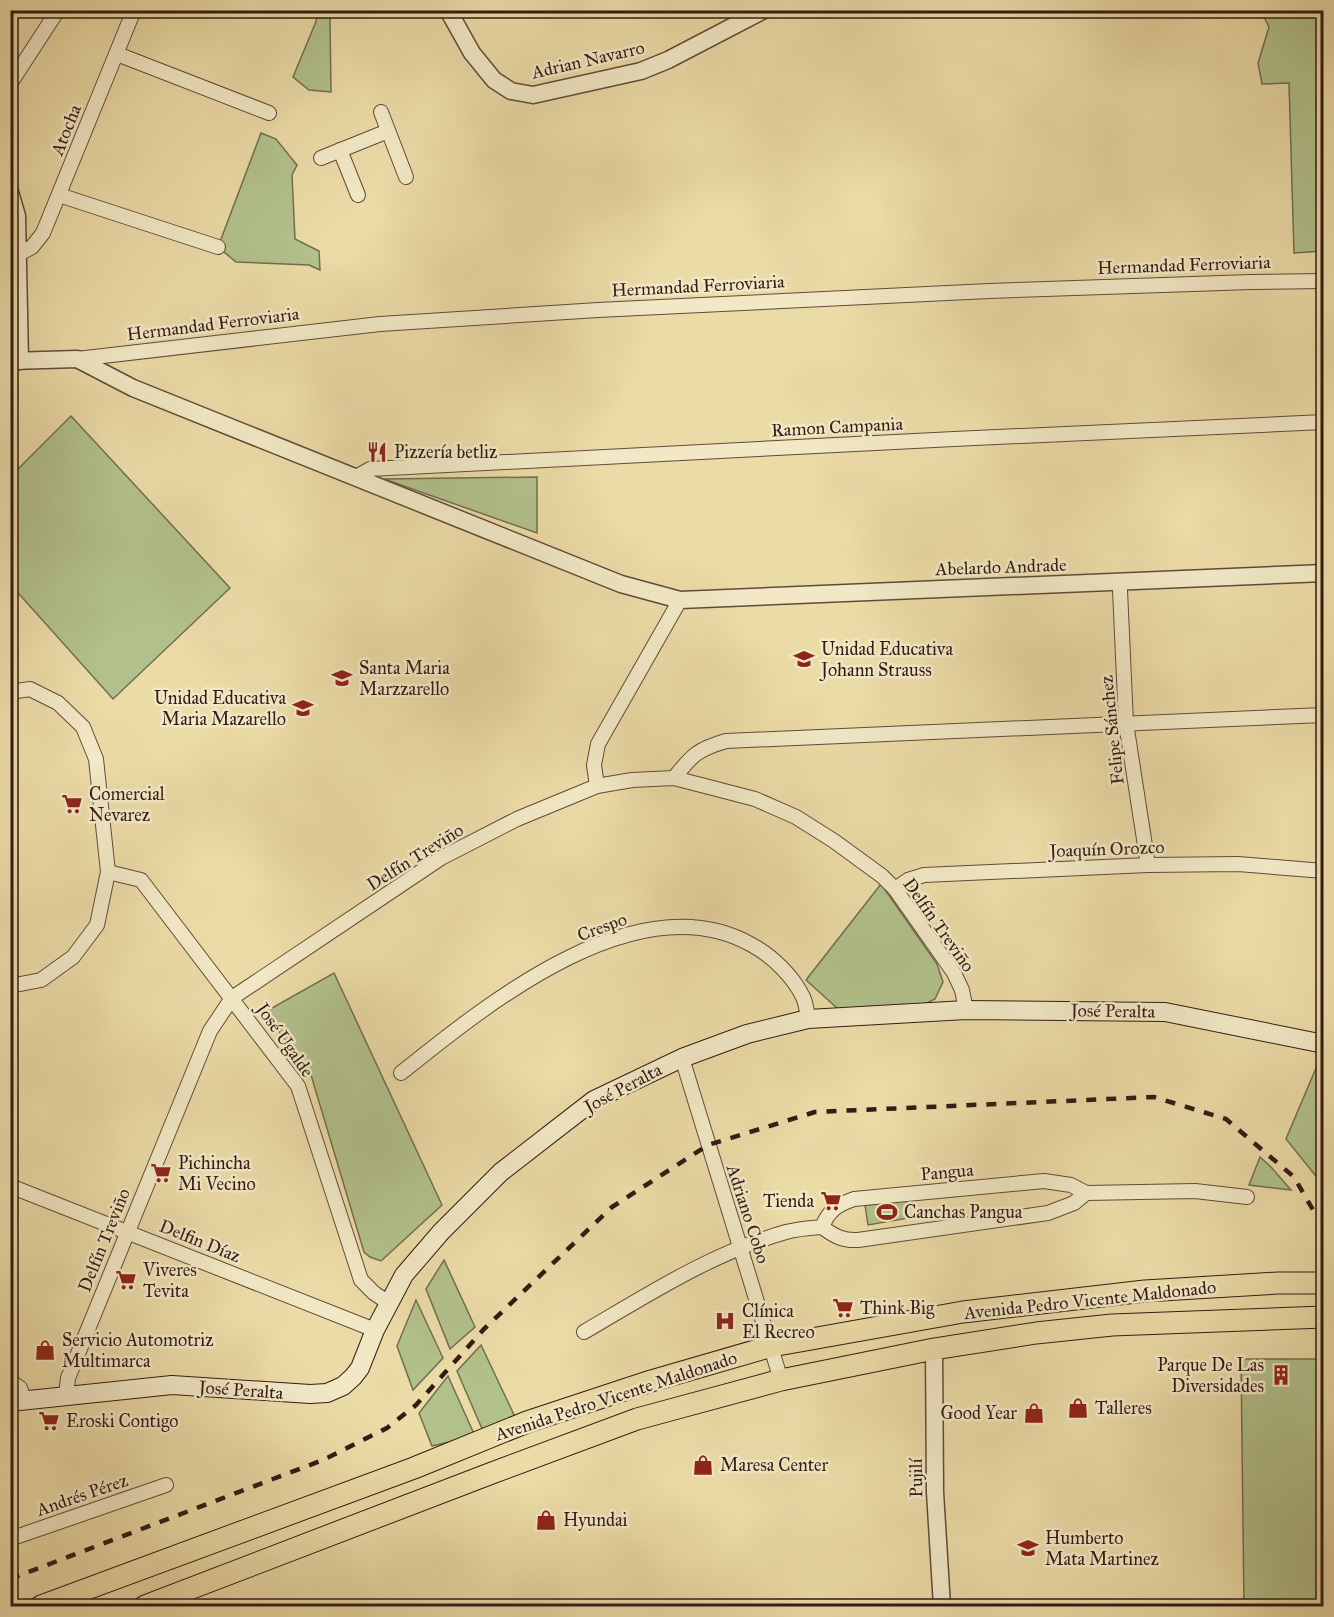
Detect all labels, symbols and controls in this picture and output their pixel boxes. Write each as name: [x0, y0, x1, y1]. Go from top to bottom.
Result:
street label: Adrian Navarro: [528, 36, 647, 84]
street label: Atocha: [46, 101, 86, 160]
street label: Hermandad Ferroviaria: [1097, 251, 1271, 279]
street label: Hermandad Ferroviaria: [611, 270, 786, 302]
street label: Hermandad Ferroviaria: [126, 302, 301, 345]
street label: Ramon Campania: [770, 413, 904, 441]
restaurant icon: Pizzería betliz: [365, 440, 389, 464]
place label: Pizzería betliz: [394, 441, 497, 463]
street label: Abelardo Andrade: [934, 554, 1067, 580]
place label: Unidad Educativa Johann Strauss: [819, 638, 953, 682]
school or university icon: Unidad Educativa Johann Strauss: [792, 647, 816, 671]
place label: Santa Maria Marzzarello: [359, 657, 450, 700]
school or university icon: Santa Maria Marzzarello: [330, 666, 354, 690]
street label: Felipe Sánchez: [1095, 674, 1129, 786]
place label: Unidad Educativa Maria Mazarello: [154, 687, 286, 730]
school or university icon: Unidad Educativa Maria Mazarello: [291, 696, 315, 720]
place label: Comercial Nevarez: [89, 783, 165, 826]
supermarket icon: Comercial Nevarez: [60, 792, 84, 816]
street label: Delfín Treviño: [363, 819, 467, 895]
street label: Joaquín Orozco: [1047, 836, 1165, 863]
street label: Delfín Treviño: [899, 874, 979, 976]
street label: Crespo: [574, 908, 630, 946]
street label: José Ugalde: [250, 997, 318, 1082]
street label: José Peralta: [1069, 999, 1156, 1024]
street label: José Peralta: [579, 1058, 666, 1119]
place label: Pichincha Mi Vecino: [178, 1152, 256, 1195]
street label: Pangua: [920, 1159, 975, 1186]
supermarket icon: Pichincha Mi Vecino: [149, 1161, 173, 1185]
street label: Adriano Cobo: [721, 1161, 774, 1266]
street label: Delfín Treviño: [73, 1185, 135, 1295]
supermarket icon: Tienda: [819, 1189, 843, 1213]
place label: Tienda: [763, 1190, 814, 1212]
sports icon: Canchas Pangua: [875, 1200, 899, 1224]
place label: Canchas Pangua: [904, 1201, 1023, 1224]
street label: Delfin Díaz: [156, 1215, 244, 1267]
place label: Viveres Tevita: [142, 1259, 197, 1302]
supermarket icon: Viveres Tevita: [114, 1268, 138, 1292]
street label: Avenida Pedro Vicente Maldonado: [962, 1276, 1217, 1324]
supermarket icon: Think Big: [831, 1296, 855, 1320]
place label: Think Big: [860, 1297, 935, 1320]
place label: Clínica El Recreo: [742, 1300, 815, 1343]
hospital icon: Clínica El Recreo: [713, 1309, 737, 1333]
place label: Servicio Automotriz Multimarca: [62, 1329, 214, 1372]
shop icon: Servicio Automotriz Multimarca: [33, 1338, 57, 1362]
street label: Avenida Pedro Vicente Maldonado: [491, 1346, 740, 1446]
place label: Parque De Las Diversidades: [1157, 1354, 1264, 1397]
building icon: Parque De Las Diversidades: [1269, 1363, 1293, 1387]
street label: José Peralta: [196, 1376, 284, 1405]
shop icon: Talleres: [1066, 1396, 1090, 1420]
place label: Talleres: [1095, 1397, 1152, 1419]
shop icon: Good Year: [1022, 1401, 1046, 1425]
place label: Good Year: [940, 1402, 1017, 1424]
supermarket icon: Eroski Contigo: [37, 1409, 61, 1433]
place label: Eroski Contigo: [66, 1410, 179, 1433]
shop icon: Maresa Center: [691, 1453, 715, 1477]
place label: Maresa Center: [720, 1454, 829, 1476]
street label: Pujilí: [905, 1457, 927, 1498]
street label: Andrés Pérez: [32, 1469, 131, 1521]
shop icon: Hyundai: [534, 1508, 558, 1532]
place label: Hyundai: [563, 1509, 628, 1531]
place label: Humberto Mata Martinez: [1045, 1527, 1159, 1570]
school or university icon: Humberto Mata Martinez: [1016, 1536, 1040, 1560]

